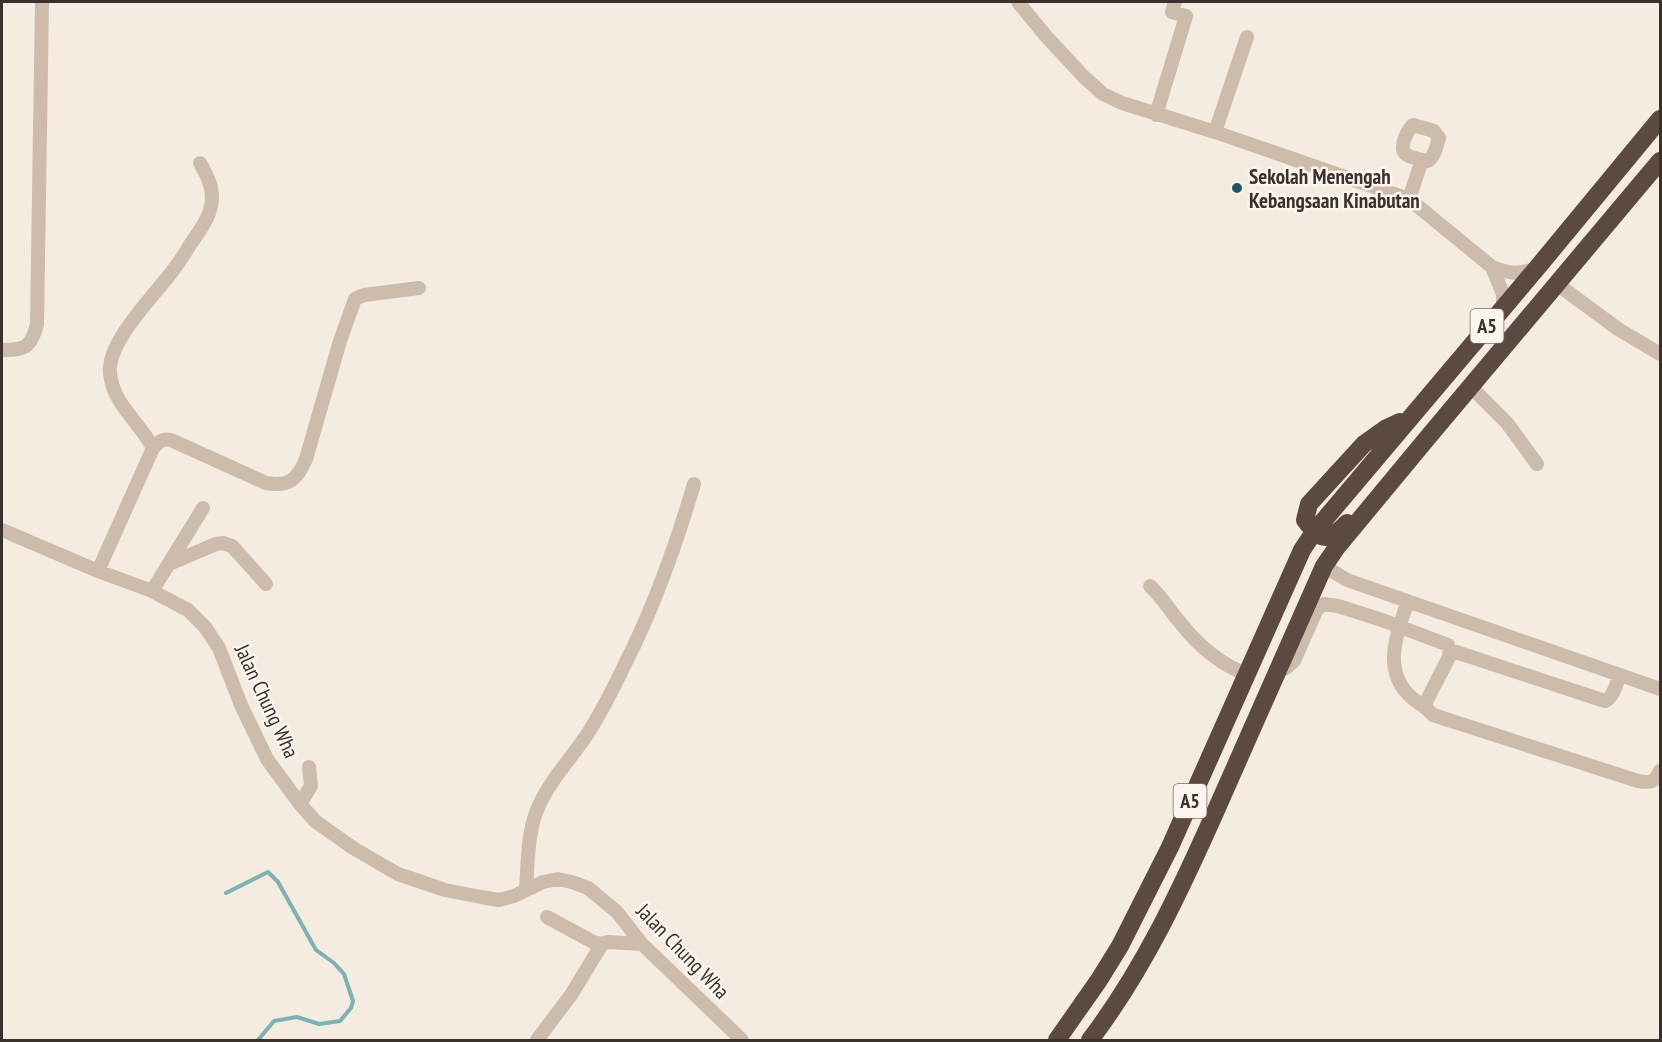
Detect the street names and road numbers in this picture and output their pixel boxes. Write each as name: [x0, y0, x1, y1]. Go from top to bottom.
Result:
road number: A5: [1470, 309, 1504, 343]
street label: Jalan Chung Wha: [228, 639, 305, 762]
road number: A5: [1174, 784, 1206, 818]
street label: Jalan Chung Wha: [630, 897, 735, 1004]

